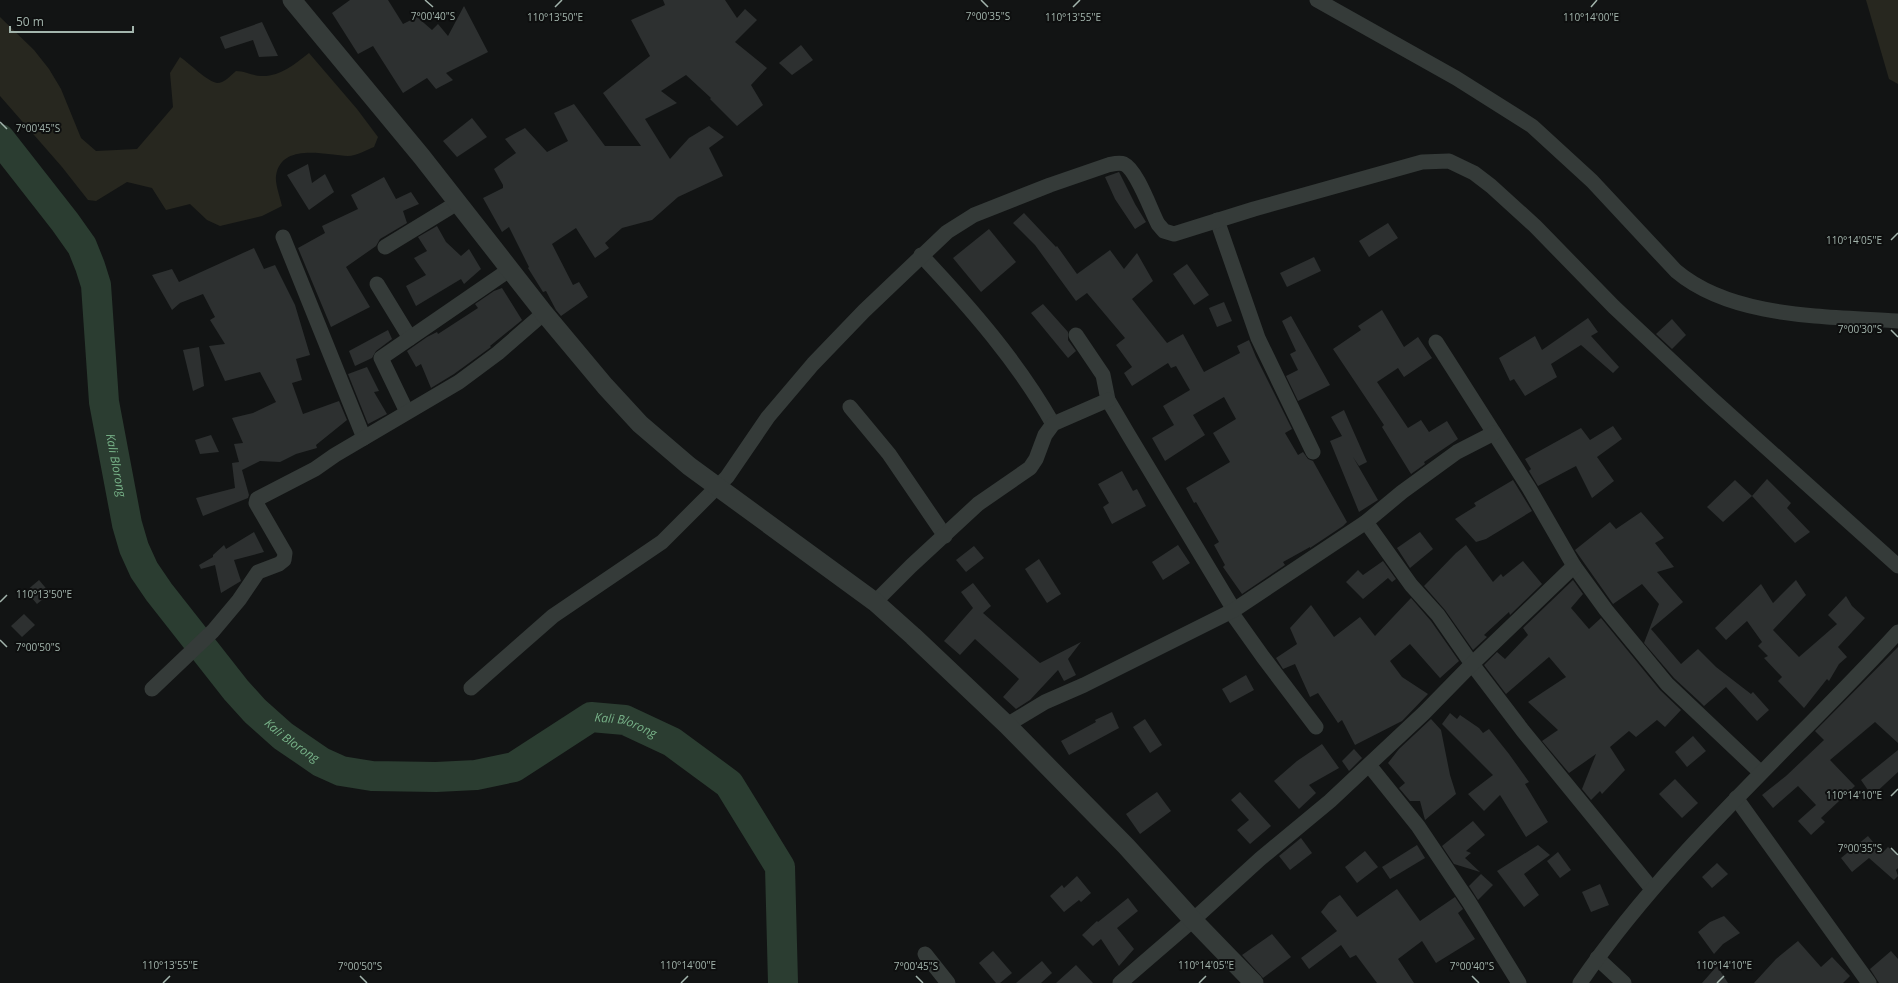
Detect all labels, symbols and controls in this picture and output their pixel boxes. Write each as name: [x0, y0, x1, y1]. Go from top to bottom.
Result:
scale bar: [10, 8, 133, 34]
text: 7°00'40"S: [411, 9, 455, 23]
text: 7°00'35"S: [966, 9, 1010, 23]
text: 110°13'50"E: [527, 10, 583, 24]
text: 110°13'55"E: [1045, 10, 1101, 24]
text: 110°14'00"E: [1563, 10, 1619, 24]
text: 50 m: [16, 13, 44, 30]
text: 7°00'45"S: [16, 121, 60, 135]
text: 110°14'05"E: [1826, 233, 1882, 247]
text: 7°00'30"S: [1838, 322, 1882, 336]
water label: Kali Blorong: [102, 432, 131, 499]
text: 110°13'50"E: [16, 587, 72, 601]
text: 7°00'50"S: [16, 640, 60, 654]
water label: Kali Blorong: [594, 708, 660, 742]
water label: Kali Blorong: [261, 715, 324, 767]
text: 110°14'10"E: [1826, 788, 1882, 802]
text: 7°00'35"S: [1838, 841, 1882, 855]
text: 110°13'55"E: [142, 958, 198, 972]
text: 110°14'00"E: [660, 958, 716, 972]
text: 110°14'05"E: [1178, 958, 1234, 972]
text: 110°14'10"E: [1696, 958, 1752, 972]
text: 7°00'50"S: [338, 959, 382, 973]
text: 7°00'45"S: [894, 959, 938, 973]
text: 7°00'40"S: [1450, 959, 1494, 973]

